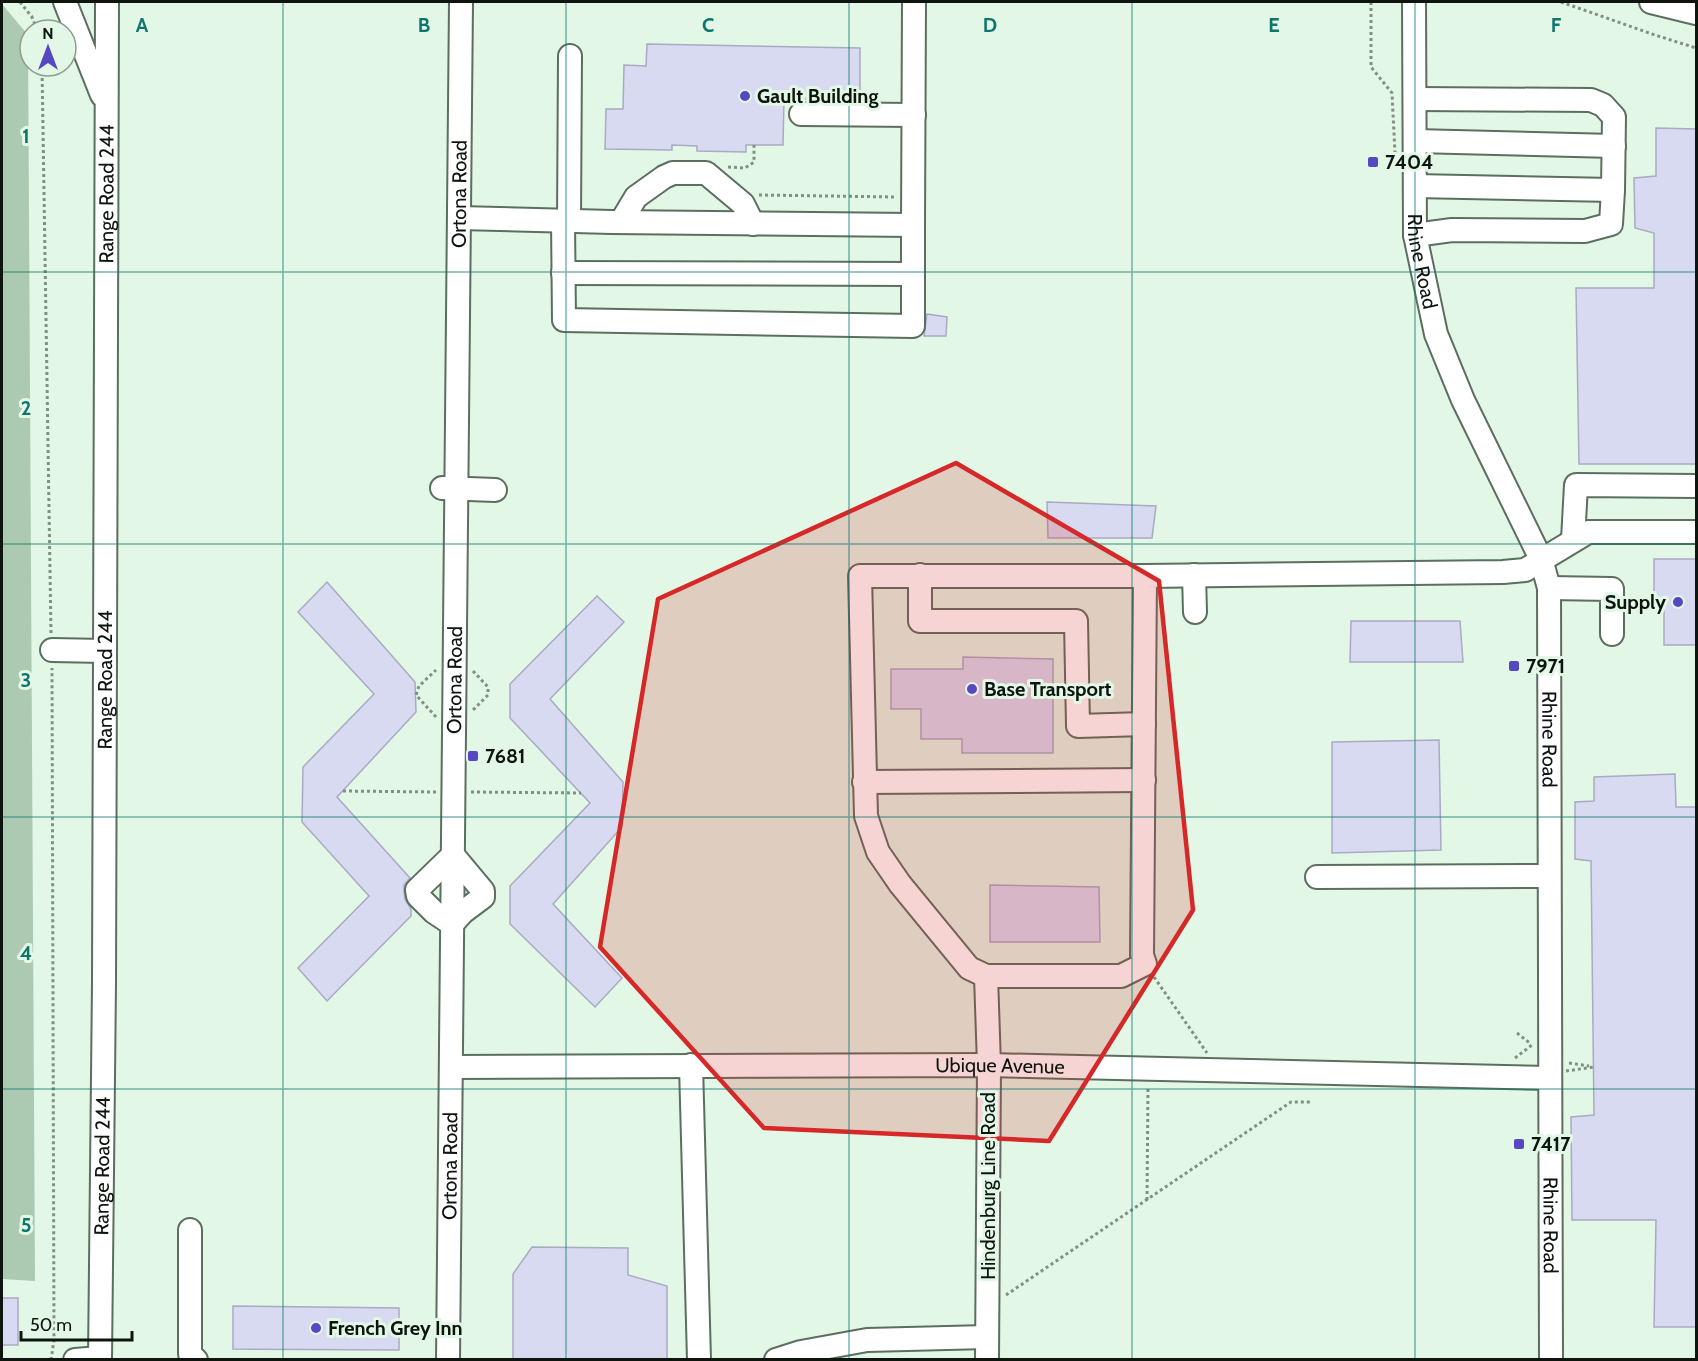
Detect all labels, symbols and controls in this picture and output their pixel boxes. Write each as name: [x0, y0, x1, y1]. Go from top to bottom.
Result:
text: A: [136, 13, 149, 37]
text: B: [418, 13, 430, 37]
text: C: [702, 13, 714, 37]
text: D: [983, 13, 997, 37]
text: E: [1268, 13, 1280, 37]
text: F: [1551, 13, 1562, 37]
north arrow: [18, 18, 78, 78]
text: N: [42, 24, 54, 43]
place label: Gault Building: [757, 84, 878, 108]
marker: Gault Building: [738, 89, 752, 103]
text: 1: [22, 124, 30, 148]
street label: Range Road 244: [94, 124, 119, 264]
street label: Ortona Road: [447, 140, 472, 248]
place label: 7404: [1385, 150, 1434, 174]
marker: 7404: [1366, 155, 1380, 169]
street label: Rhine Road: [1403, 214, 1442, 311]
text: 2: [21, 396, 31, 420]
place label: Supply: [1605, 590, 1666, 614]
marker: Supply: [1671, 595, 1685, 609]
street label: Range Road 244: [93, 610, 117, 750]
street label: Ortona Road: [442, 626, 467, 734]
place label: 7971: [1526, 654, 1565, 678]
marker: 7971: [1507, 659, 1521, 673]
text: 3: [21, 668, 31, 692]
place label: Base Transport: [984, 677, 1112, 701]
marker: Base Transport: [965, 682, 979, 696]
street label: Rhine Road: [1537, 691, 1562, 788]
place label: 7681: [485, 744, 525, 768]
marker: 7681: [466, 749, 480, 763]
text: 4: [20, 941, 32, 965]
street label: Ubique Avenue: [935, 1053, 1065, 1079]
street label: Hindenburg Line Road: [976, 1092, 1000, 1280]
street label: Range Road 244: [89, 1096, 115, 1236]
street label: Ortona Road: [437, 1112, 462, 1220]
place label: 7417: [1531, 1132, 1571, 1156]
marker: 7417: [1512, 1137, 1526, 1151]
street label: Rhine Road: [1539, 1177, 1563, 1274]
text: 5: [21, 1213, 31, 1237]
scale bar: [21, 1304, 132, 1342]
text: 50 m: [30, 1314, 72, 1336]
place label: French Grey Inn: [328, 1316, 463, 1340]
marker: French Grey Inn: [309, 1321, 323, 1335]

